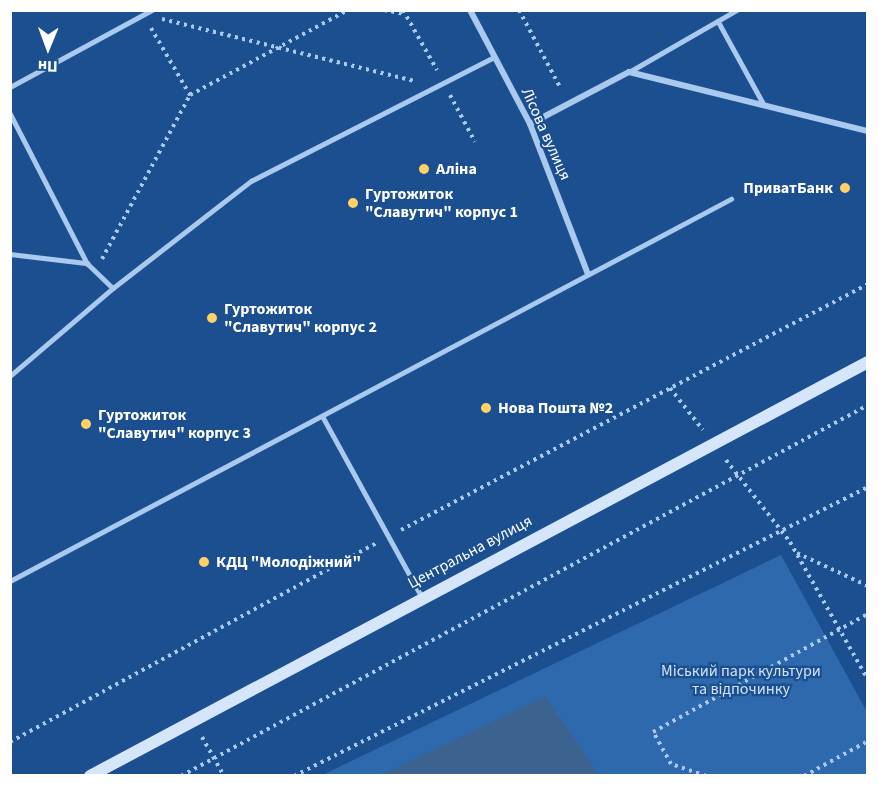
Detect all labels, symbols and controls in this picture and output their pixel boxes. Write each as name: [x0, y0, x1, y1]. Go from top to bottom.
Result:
north arrow: [18, 18, 78, 78]
text: Пн: [38, 55, 58, 77]
street label: Лісова вулиця: [517, 85, 575, 183]
place label: Аліна: [436, 159, 477, 179]
marker: Аліна: [417, 162, 431, 176]
place label: ПриватБанк: [743, 178, 833, 198]
marker: ПриватБанк: [838, 181, 852, 195]
place label: Гуртожиток "Славутич" корпус 1: [365, 184, 518, 222]
marker: Гуртожиток "Славутич" корпус 1: [346, 196, 360, 210]
place label: Гуртожиток "Славутич" корпус 2: [224, 299, 377, 337]
marker: Гуртожиток "Славутич" корпус 2: [205, 311, 219, 325]
place label: Нова Пошта №2: [498, 398, 613, 418]
marker: Нова Пошта №2: [479, 401, 493, 415]
place label: Гуртожиток "Славутич" корпус 3: [98, 405, 251, 443]
marker: Гуртожиток "Славутич" корпус 3: [79, 417, 93, 431]
street label: Центральна вулиця: [405, 511, 535, 593]
place label: КДЦ "Молодіжний": [216, 552, 361, 572]
marker: КДЦ "Молодіжний": [197, 555, 211, 569]
park label: Міський парк культури та відпочинку: [661, 661, 821, 699]

